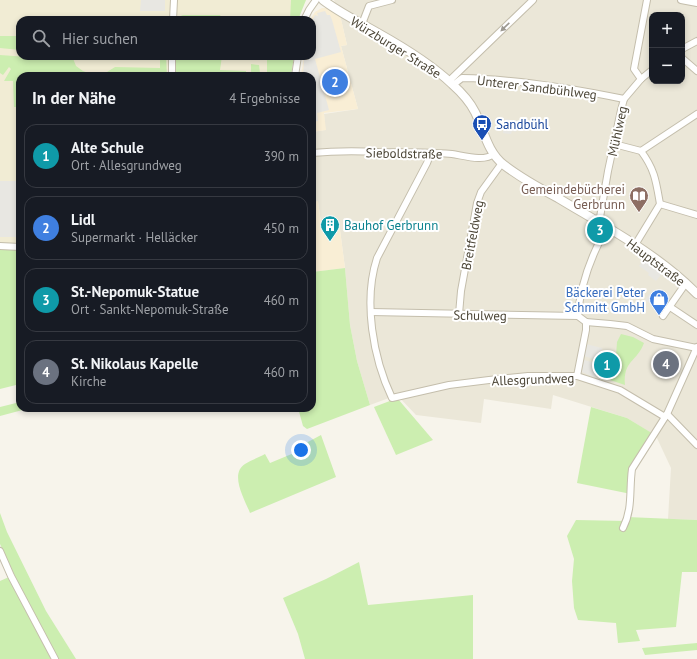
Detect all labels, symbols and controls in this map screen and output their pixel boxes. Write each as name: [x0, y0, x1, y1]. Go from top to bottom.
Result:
map controls: [649, 12, 685, 84]
button: +: [649, 12, 685, 48]
street label: Würzburger Straße: [347, 13, 444, 82]
search box: [16, 16, 316, 60]
one-way arrow: [500, 22, 510, 31]
icon: search: [30, 27, 52, 49]
text: Hier suchen: [62, 29, 138, 48]
button: −: [649, 48, 685, 84]
pin: 2: [322, 67, 348, 97]
street label: Unterer Sandbühlweg: [476, 72, 598, 103]
text: In der Nähe: [32, 87, 116, 109]
text: 4 Ergebnisse: [229, 90, 300, 107]
street label: Mühlweg: [604, 104, 631, 158]
bus stop icon: Sandbühl: [471, 113, 493, 141]
place label: Sandbühl: [496, 116, 549, 133]
text: Alte Schule: [71, 138, 144, 157]
street label: Sieboldstraße: [365, 144, 443, 163]
text: 1: [42, 148, 50, 165]
text: 390 m: [264, 148, 299, 165]
text: Ort · Allesgrundweg: [71, 157, 182, 174]
place label: Gemeindebücherei Gerbrunn: [521, 181, 625, 213]
library icon: Gemeindebücherei Gerbrunn: [628, 185, 650, 213]
street label: Breitfeldweg: [457, 199, 488, 271]
text: Lidl: [71, 210, 95, 229]
building icon: Bauhof Gerbrunn: [319, 214, 341, 242]
pin: 3: [587, 215, 613, 245]
place label: Bauhof Gerbrunn: [344, 217, 438, 234]
text: 2: [42, 220, 50, 237]
text: 450 m: [264, 220, 299, 237]
text: Supermarkt · Helläcker: [71, 229, 198, 246]
street label: Hauptstraße: [623, 235, 688, 290]
text: St.-Nepomuk-Statue: [71, 282, 199, 301]
place label: Bäckerei Peter Schmitt GmbH: [565, 284, 646, 316]
shop icon: Bäckerei Peter Schmitt GmbH: [648, 288, 670, 316]
text: 3: [42, 292, 50, 309]
text: 460 m: [264, 292, 299, 309]
text: Ort · Sankt-Nepomuk-Straße: [71, 301, 229, 318]
street label: Schulweg: [453, 307, 507, 324]
pin: 4: [653, 349, 679, 379]
pin: 1: [594, 350, 620, 380]
text: St. Nikolaus Kapelle: [71, 354, 198, 373]
text: 4: [42, 364, 50, 381]
text: 460 m: [264, 364, 299, 381]
street label: Allesgrundweg: [491, 370, 575, 389]
text: Kirche: [71, 373, 106, 390]
your location: [291, 440, 311, 460]

